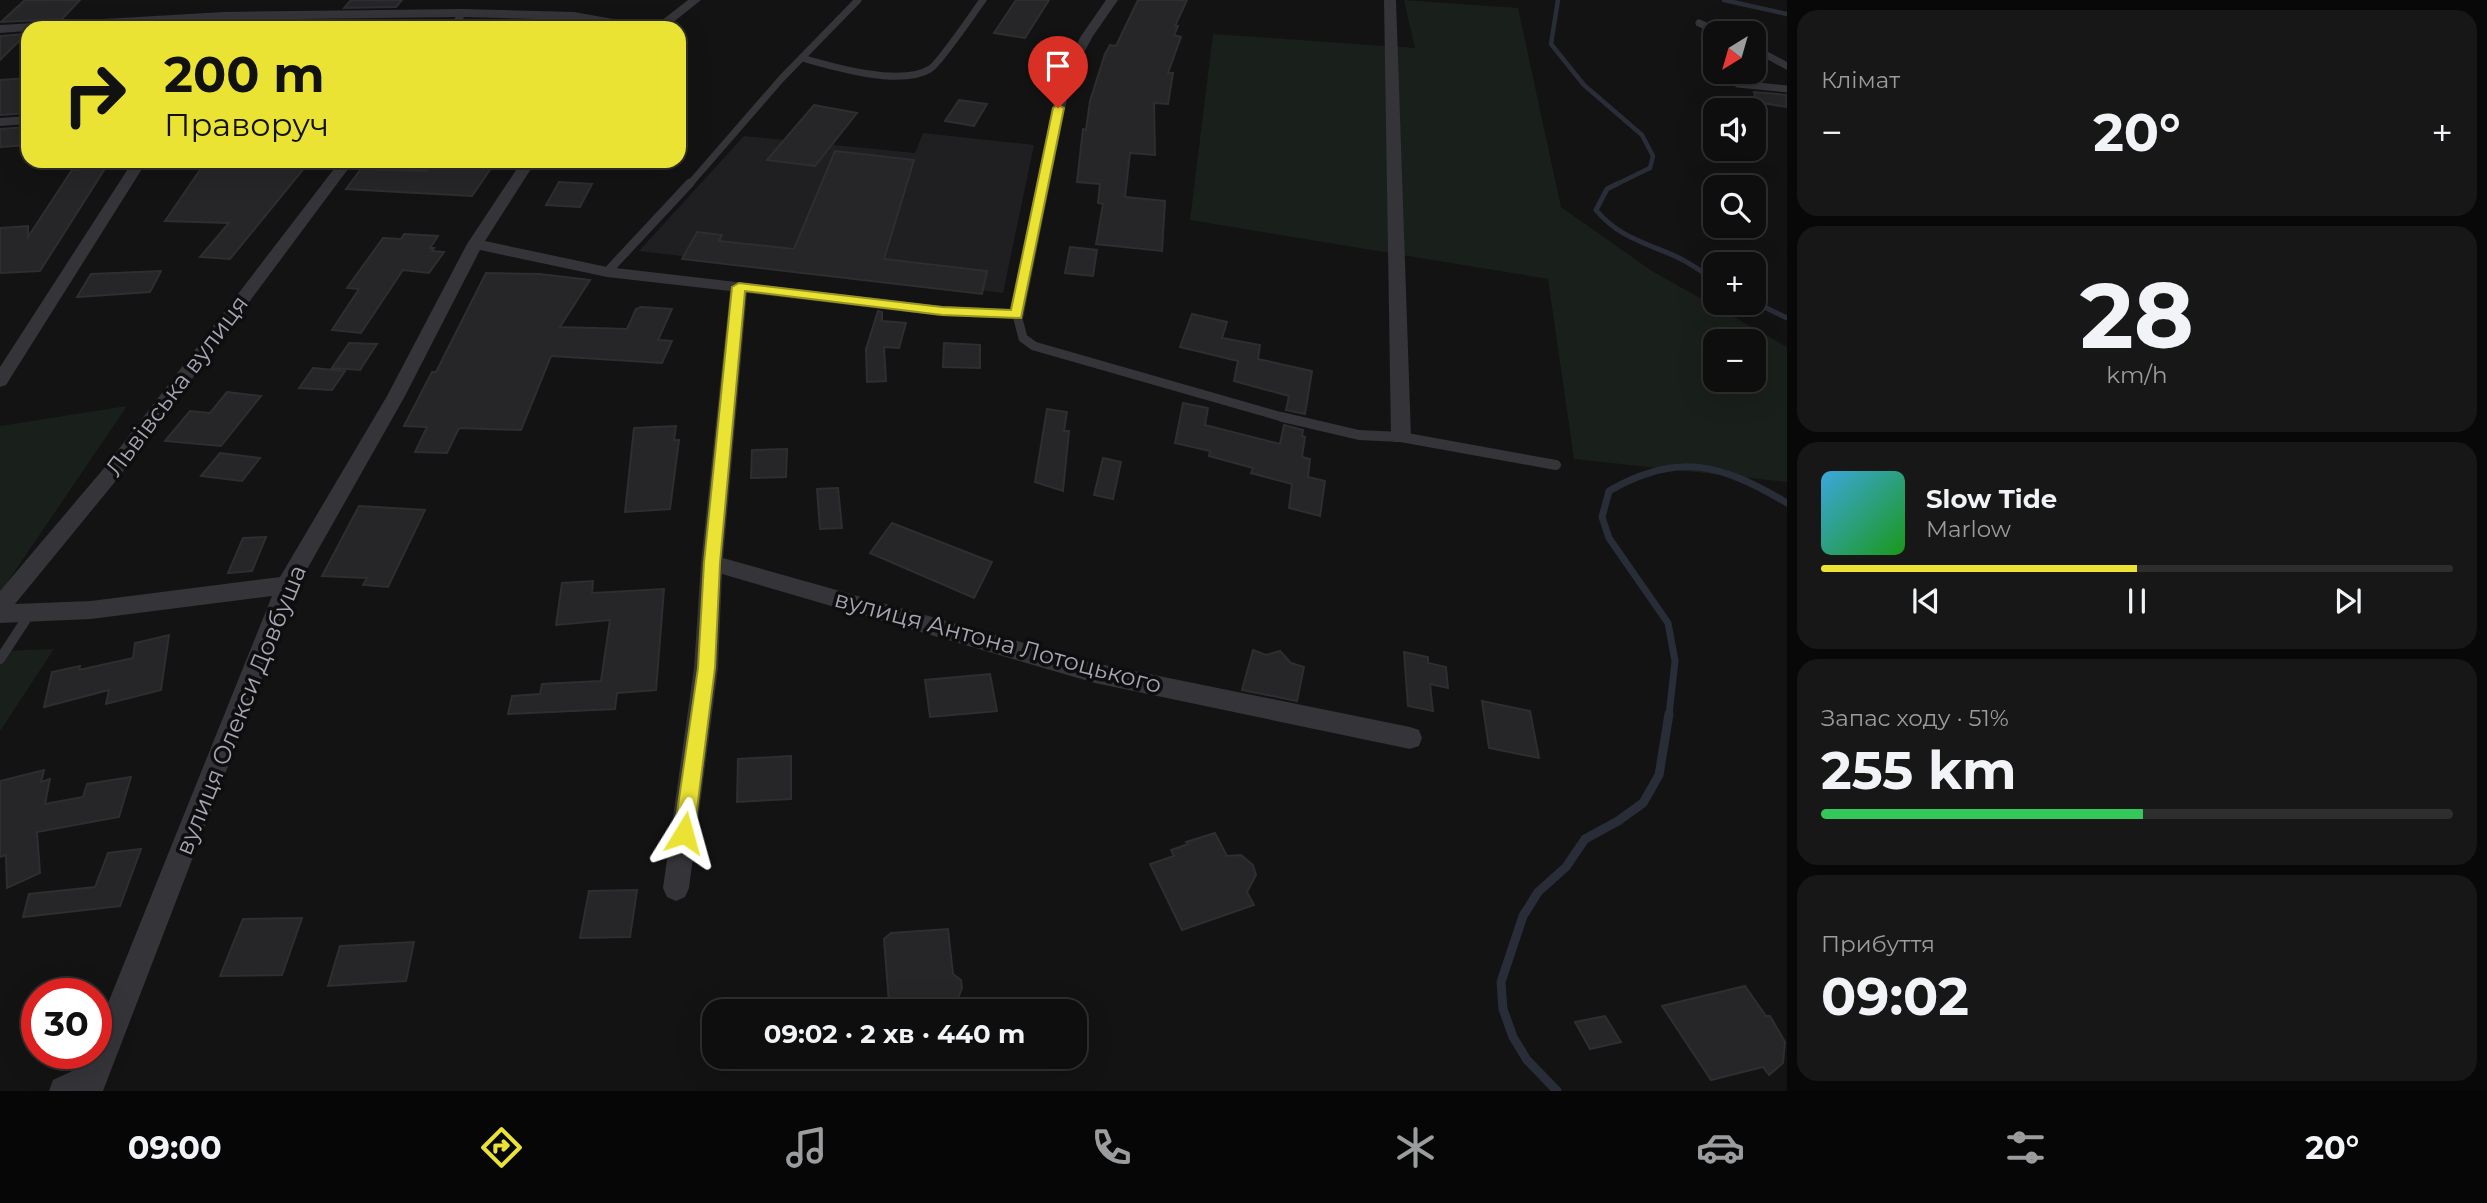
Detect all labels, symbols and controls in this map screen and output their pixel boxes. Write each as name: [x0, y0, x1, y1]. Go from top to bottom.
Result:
north arrow: [1703, 21, 1766, 84]
map controls: [1703, 21, 1766, 392]
pin: [1028, 36, 1088, 108]
text: 200 m: [164, 45, 325, 104]
icon: arrive: [1039, 47, 1077, 85]
icon: right: [49, 49, 140, 140]
text: Клімат: [1821, 66, 1900, 94]
button: sound: [1703, 98, 1766, 161]
text: 20°: [2093, 101, 2181, 164]
text: Праворуч: [164, 105, 329, 144]
text: −: [1821, 109, 1843, 156]
text: +: [2431, 109, 2453, 156]
button: search: [1703, 175, 1766, 238]
button: +: [1703, 252, 1766, 315]
text: 28: [2080, 260, 2194, 371]
street label: Львівська вулиця: [99, 289, 254, 482]
button: −: [1703, 329, 1766, 392]
text: km/h: [2106, 361, 2168, 389]
text: Slow Tide: [1926, 483, 2057, 515]
text: Marlow: [1926, 515, 2011, 543]
street label: вулиця Олекси Довбуша: [169, 561, 312, 859]
icon: previous: [1907, 582, 1945, 620]
icon: pause: [2118, 582, 2156, 620]
icon: next: [2329, 582, 2367, 620]
street label: вулиця Антона Лотоцького: [831, 584, 1165, 699]
text: Запас ходу · 51%: [1821, 704, 2009, 732]
text: 255 km: [1821, 739, 2016, 802]
position arrow: [647, 796, 721, 870]
text: Прибуття: [1821, 930, 1935, 958]
text: 09:02: [1821, 965, 1969, 1028]
speed limit sign: 30: [21, 978, 112, 1069]
text: 09:02 · 2 хв · 440 m: [764, 1018, 1025, 1050]
icon: directions: [477, 1123, 526, 1172]
icon: music: [782, 1123, 831, 1172]
icon: phone: [1087, 1123, 1136, 1172]
icon: climate: [1391, 1123, 1440, 1172]
icon: car: [1696, 1123, 1745, 1172]
icon: filters: [2001, 1123, 2050, 1172]
text: 09:00: [128, 1128, 222, 1167]
text: 20°: [2305, 1128, 2359, 1167]

